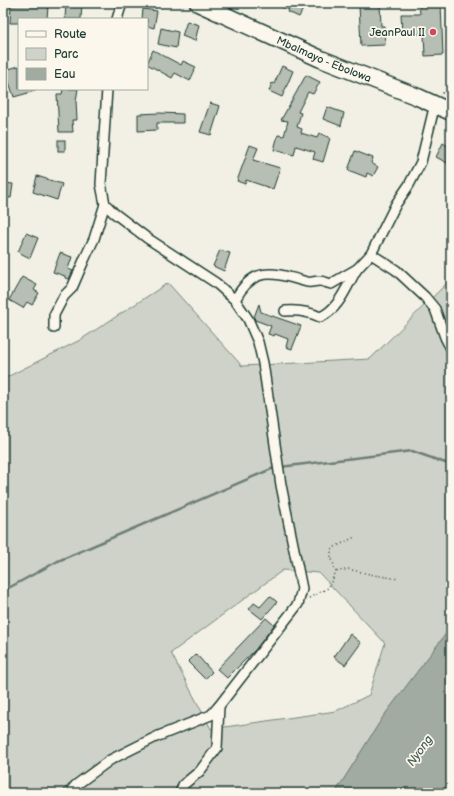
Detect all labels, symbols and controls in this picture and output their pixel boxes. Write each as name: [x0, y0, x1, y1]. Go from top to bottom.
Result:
legend: [18, 18, 148, 90]
place label: JeanPaul II: [369, 26, 426, 39]
text: Route: [54, 27, 86, 42]
marker: JeanPaul II: [428, 27, 438, 37]
street label: Mbalmayo - Ebolowa: [275, 33, 373, 85]
text: Parc: [54, 47, 78, 62]
text: Eau: [54, 67, 75, 82]
water label: Nyong: [404, 732, 436, 769]

